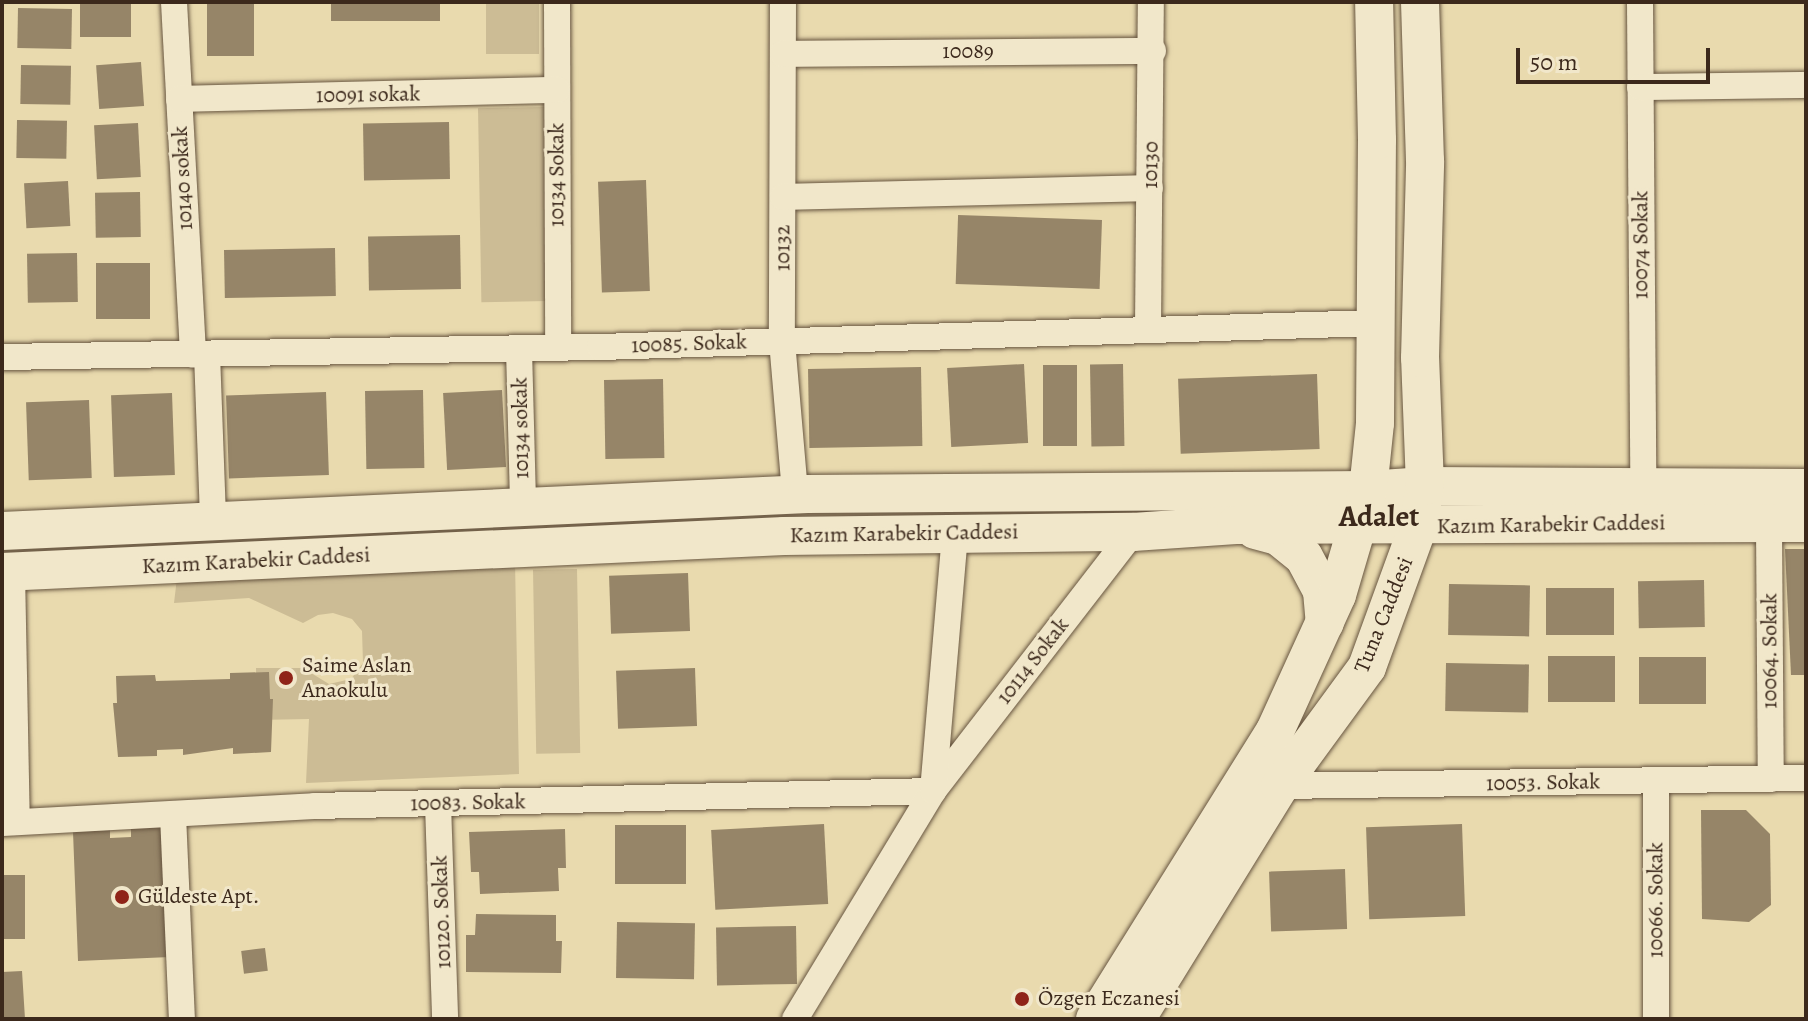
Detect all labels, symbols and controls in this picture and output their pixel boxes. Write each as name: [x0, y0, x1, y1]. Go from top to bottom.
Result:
scale bar: [1520, 32, 1714, 82]
street label: 10089: [942, 39, 994, 65]
text: 50 m: [1530, 46, 1578, 78]
street label: 10091 sokak: [316, 81, 420, 109]
street label: 10134 Sokak: [544, 123, 570, 227]
street label: 10140 sokak: [167, 125, 199, 231]
street label: 10130: [1137, 141, 1165, 189]
street label: 10074 Sokak: [1628, 191, 1654, 299]
street label: 10132: [770, 225, 796, 271]
street label: 10085. Sokak: [631, 329, 747, 359]
street label: 10134 sokak: [507, 377, 535, 479]
district label: Adalet: [1339, 498, 1419, 534]
street label: Kazım Karabekir Caddesi: [1436, 510, 1666, 540]
street label: Kazım Karabekir Caddesi: [789, 519, 1019, 549]
street label: Kazım Karabekir Caddesi: [141, 542, 371, 580]
street label: Tuna Caddesi: [1349, 553, 1419, 677]
street label: 10064. Sokak: [1757, 593, 1783, 709]
street label: 10114 Sokak: [991, 612, 1075, 710]
place label: Saime Aslan Anaokulu: [302, 652, 412, 704]
marker: Saime Aslan Anaokulu: [277, 669, 295, 687]
street label: 10053. Sokak: [1486, 769, 1600, 797]
street label: 10083. Sokak: [410, 789, 526, 817]
street label: 10066. Sokak: [1643, 842, 1669, 958]
street label: 10120. Sokak: [427, 855, 457, 969]
place label: Güldeste Apt.: [138, 884, 259, 910]
marker: Güldeste Apt.: [113, 888, 131, 906]
place label: Özgen Eczanesi: [1038, 986, 1180, 1012]
marker: Özgen Eczanesi: [1013, 990, 1031, 1008]

